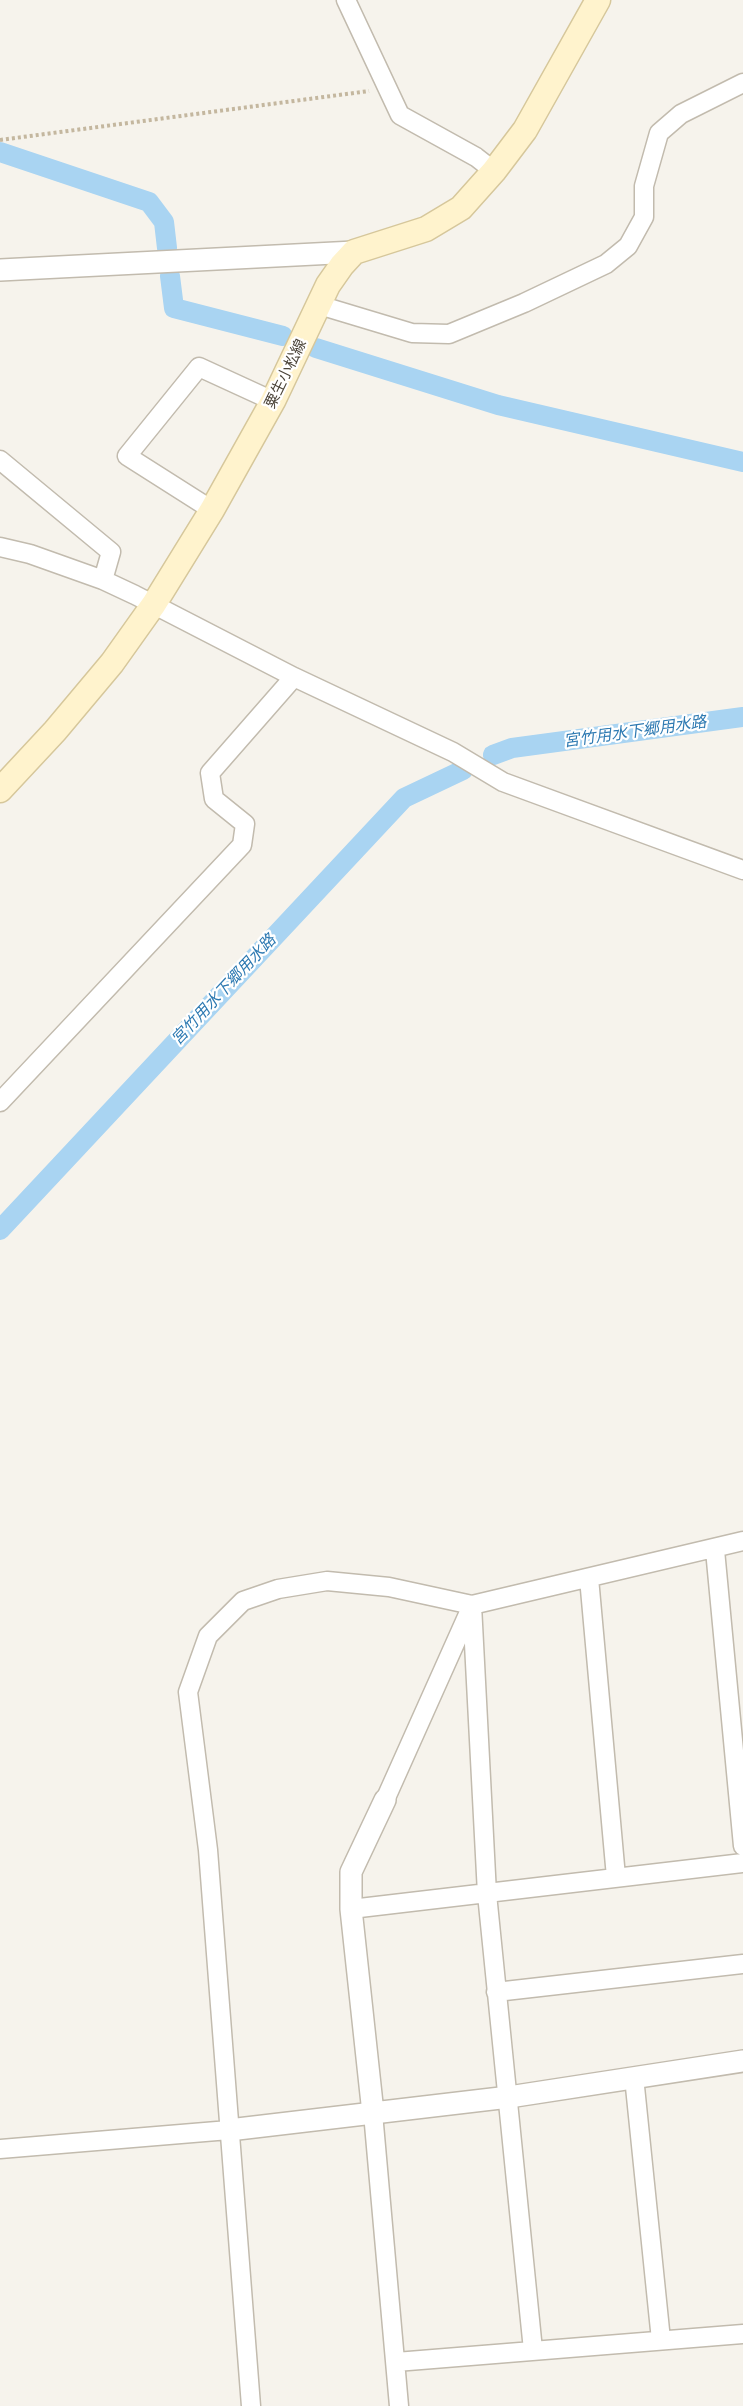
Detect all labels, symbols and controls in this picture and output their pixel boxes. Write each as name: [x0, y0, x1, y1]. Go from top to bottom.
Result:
street label: 粟生小松線: [261, 336, 311, 412]
water label: 宮竹用水下郷用水路: [562, 712, 708, 752]
water label: 宮竹用水下郷用水路: [168, 931, 280, 1049]

